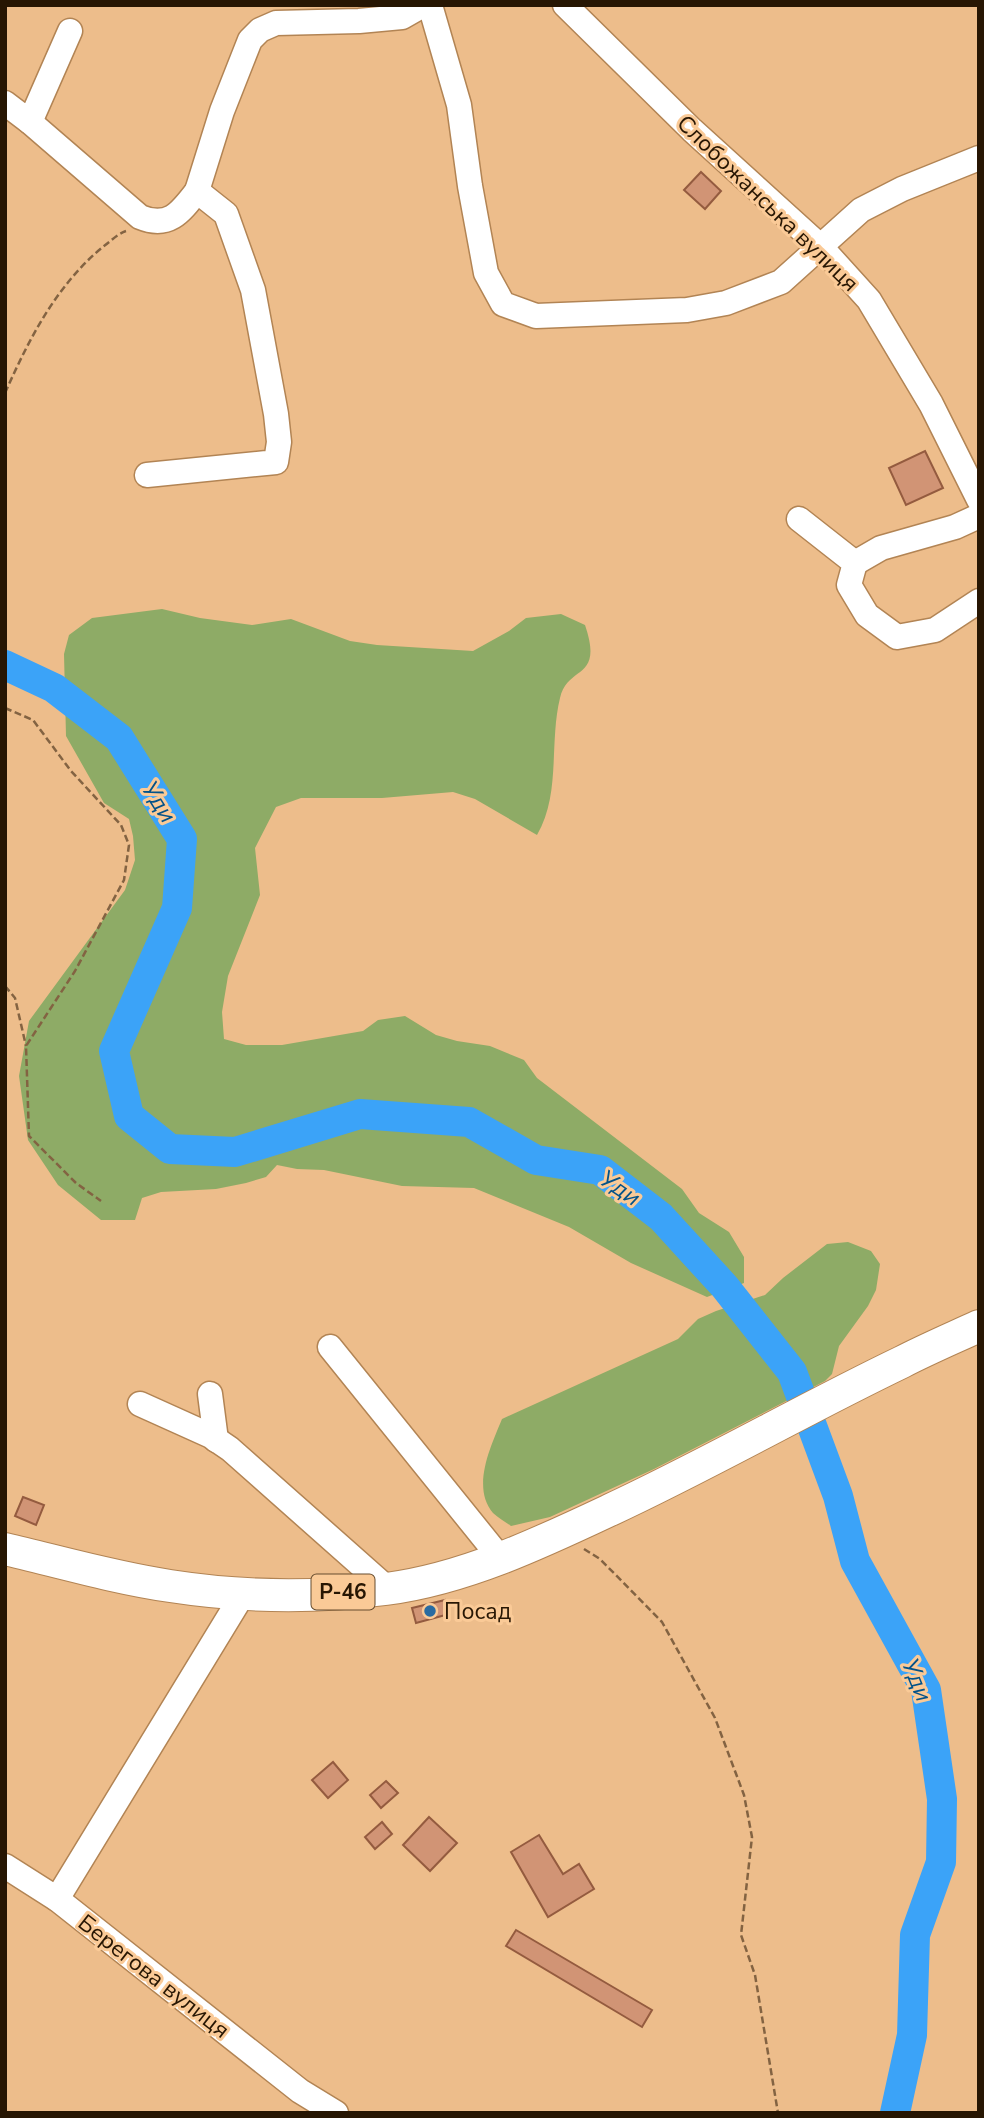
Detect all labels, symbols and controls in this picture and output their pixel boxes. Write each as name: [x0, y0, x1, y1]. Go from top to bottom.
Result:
street label: Слобожанська вулиця: [670, 108, 865, 299]
water label: Уди: [134, 775, 184, 829]
water label: Уди: [593, 1163, 647, 1213]
road number: Р-46: [312, 1574, 374, 1610]
place label: Посад: [444, 1596, 511, 1627]
marker: Посад: [422, 1603, 438, 1619]
water label: Уди: [894, 1654, 940, 1706]
street label: Берегова вулиця: [71, 1907, 236, 2045]

